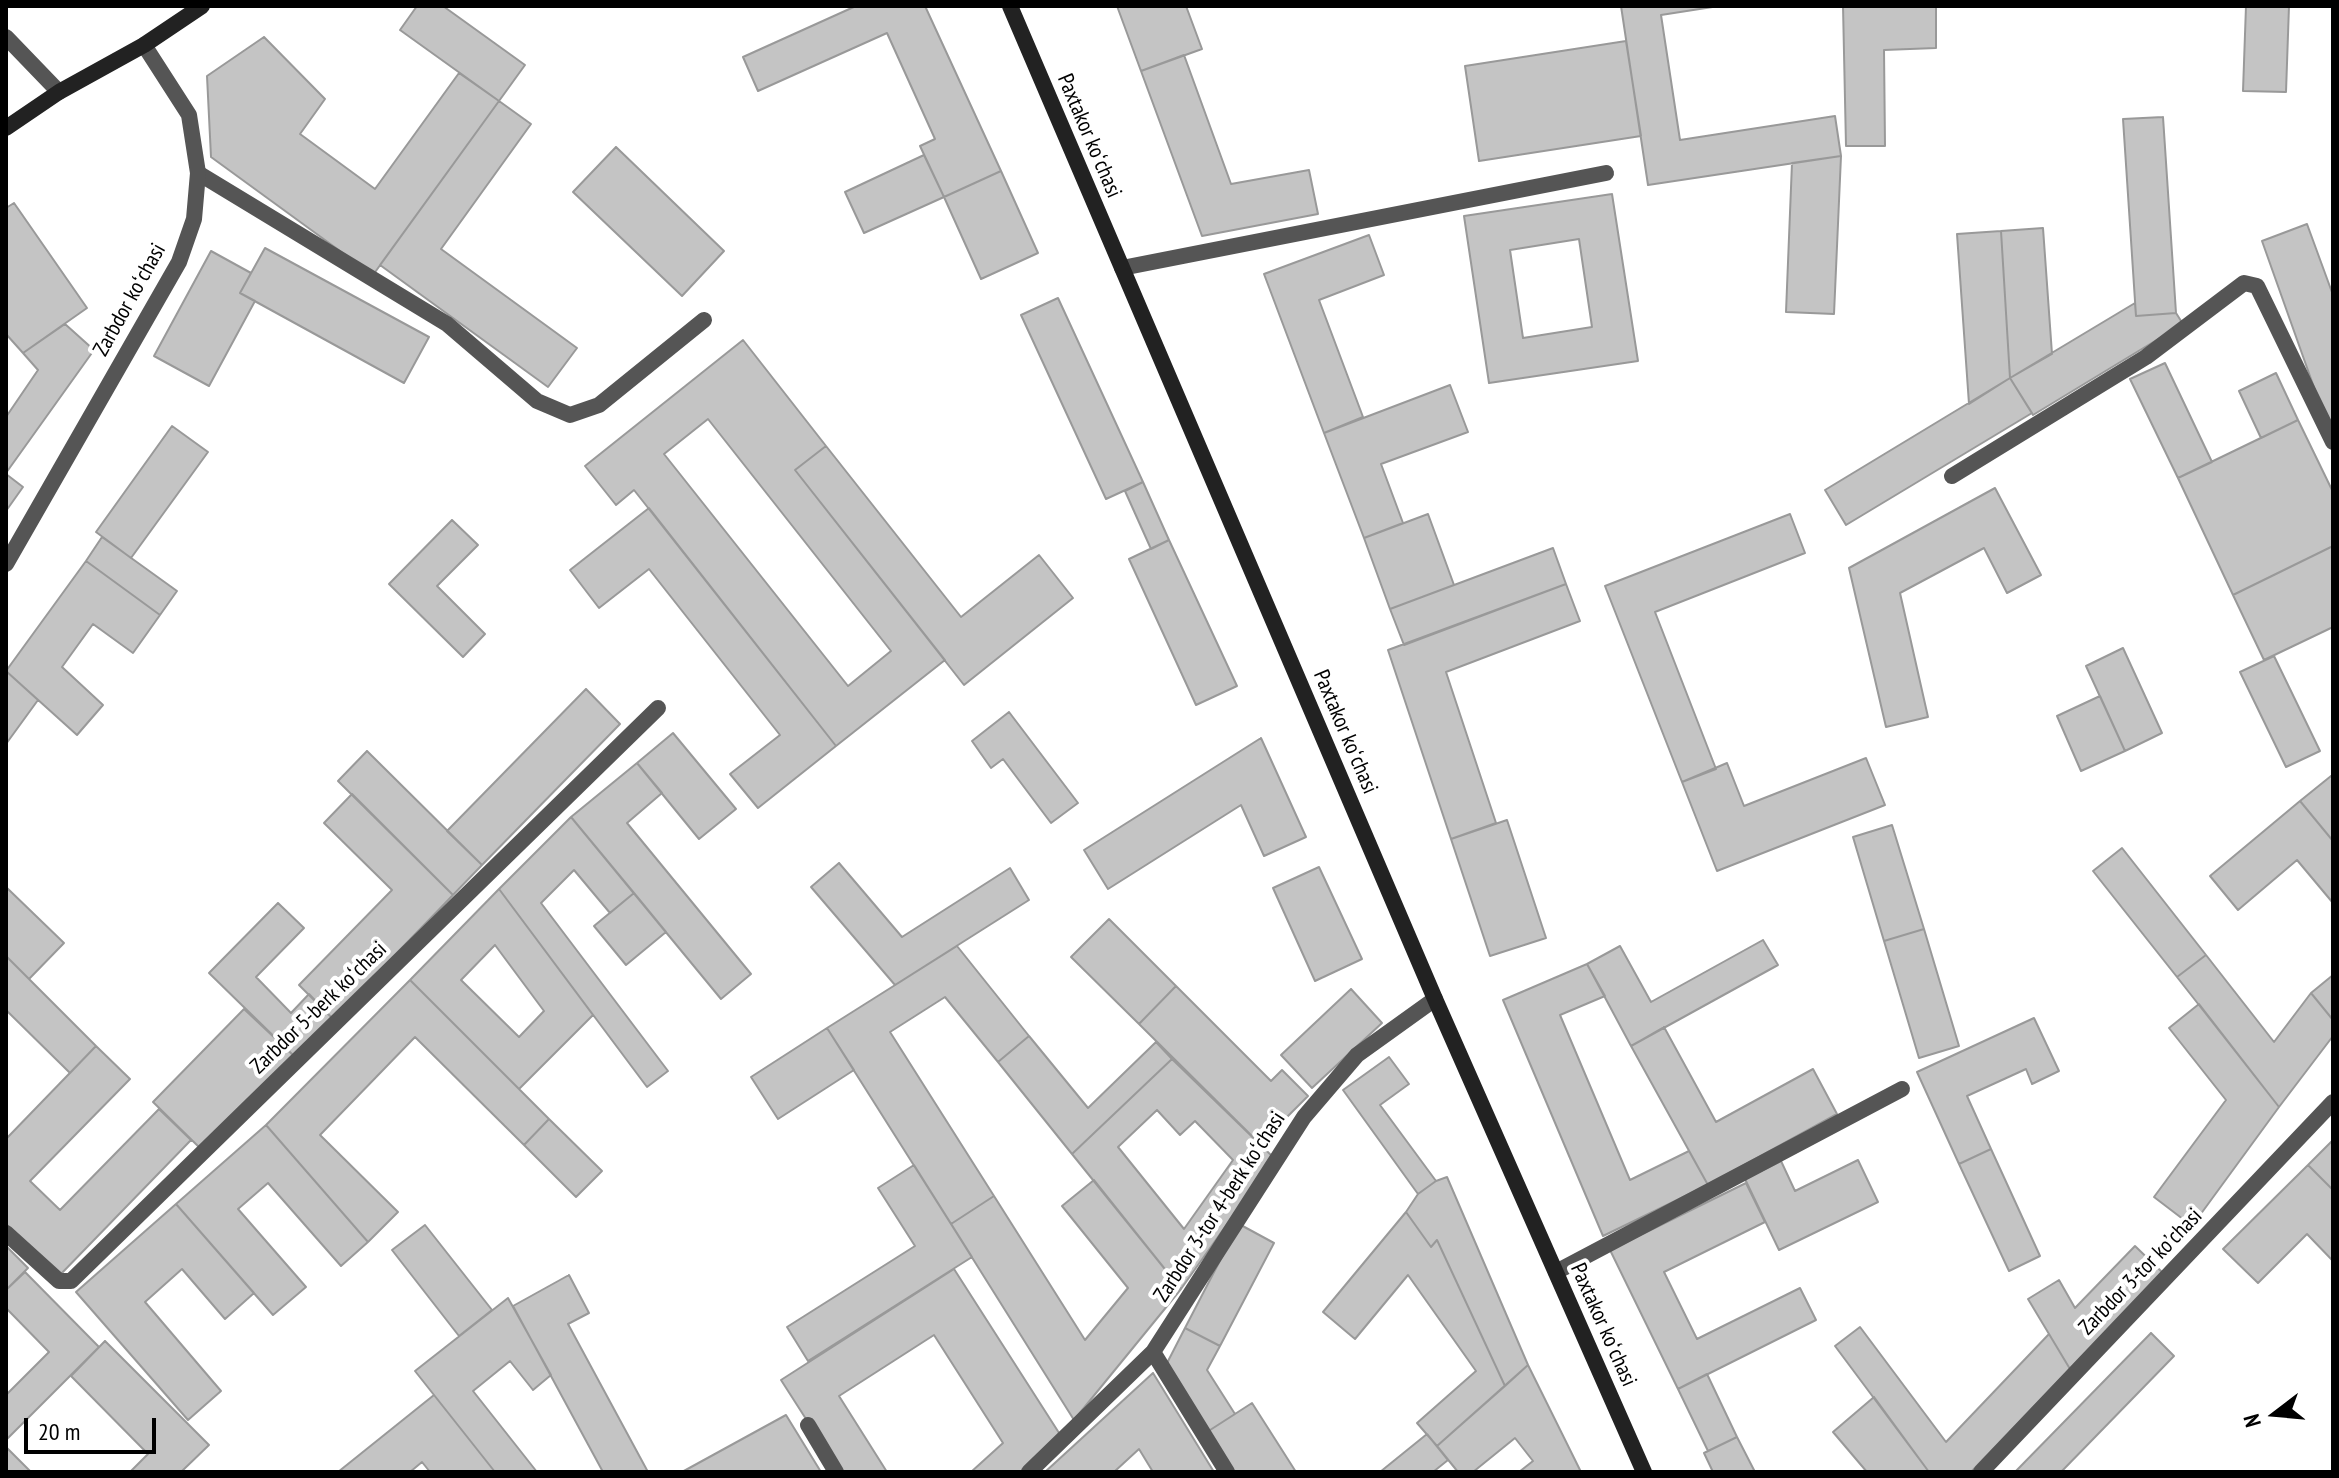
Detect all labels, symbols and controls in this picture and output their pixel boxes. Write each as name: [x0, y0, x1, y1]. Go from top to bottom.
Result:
street label: Paxtakor koʻchasi: [1051, 70, 1127, 202]
street label: Zarbdor koʻchasi: [88, 239, 172, 361]
street label: Paxtakor koʻchasi: [1307, 666, 1383, 798]
street label: Zarbdor 5-berk koʻchasi: [246, 936, 392, 1080]
street label: Zarbdor 3-tor 4-berk koʻchasi: [1149, 1107, 1291, 1307]
street label: Zarbdor 3-tor koʼchasi: [2074, 1203, 2208, 1341]
street label: Paxtakor koʻchasi: [1564, 1259, 1642, 1391]
north arrow: [2235, 1374, 2315, 1454]
scale bar: [28, 1402, 160, 1452]
text: N: [2237, 1411, 2267, 1430]
text: 20 m: [38, 1416, 80, 1447]

